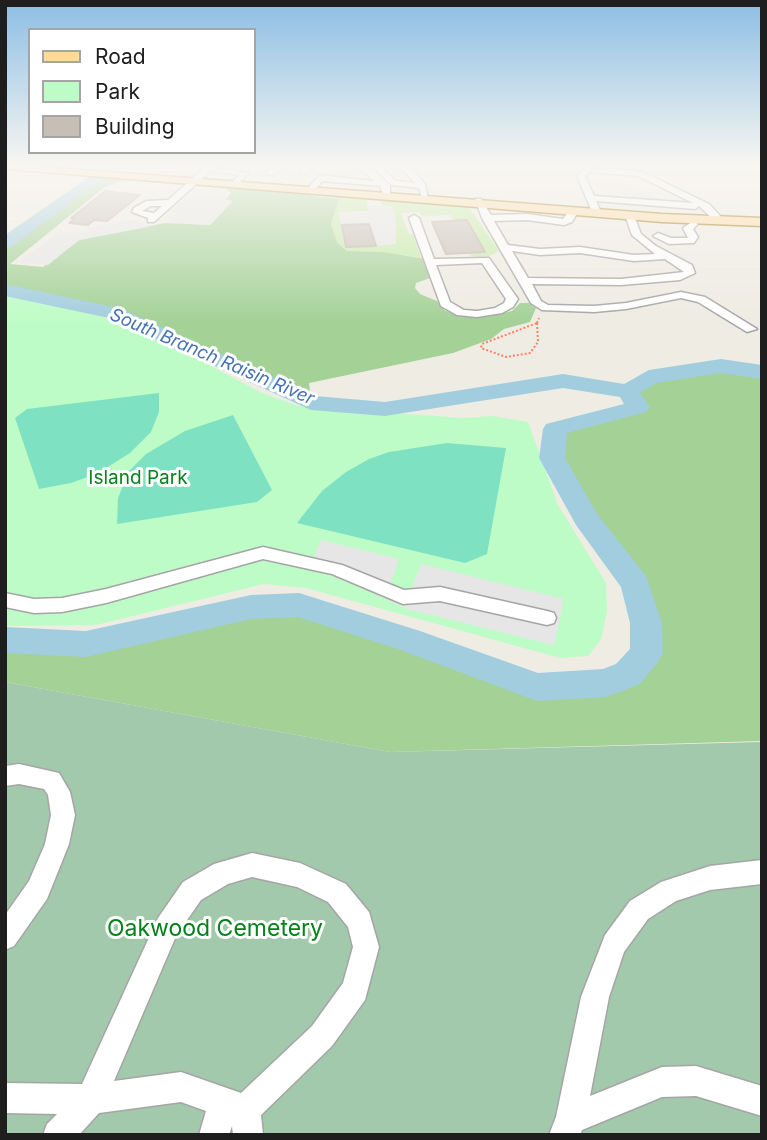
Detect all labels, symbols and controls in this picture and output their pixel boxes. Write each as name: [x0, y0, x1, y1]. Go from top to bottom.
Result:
legend: [28, 28, 256, 154]
text: Road: [95, 44, 146, 69]
text: Park: [95, 79, 140, 104]
text: Building: [95, 114, 175, 139]
water label: South Branch Raisin River: [107, 304, 317, 410]
park label: Island Park: [88, 467, 188, 489]
park label: Oakwood Cemetery: [107, 915, 323, 943]

